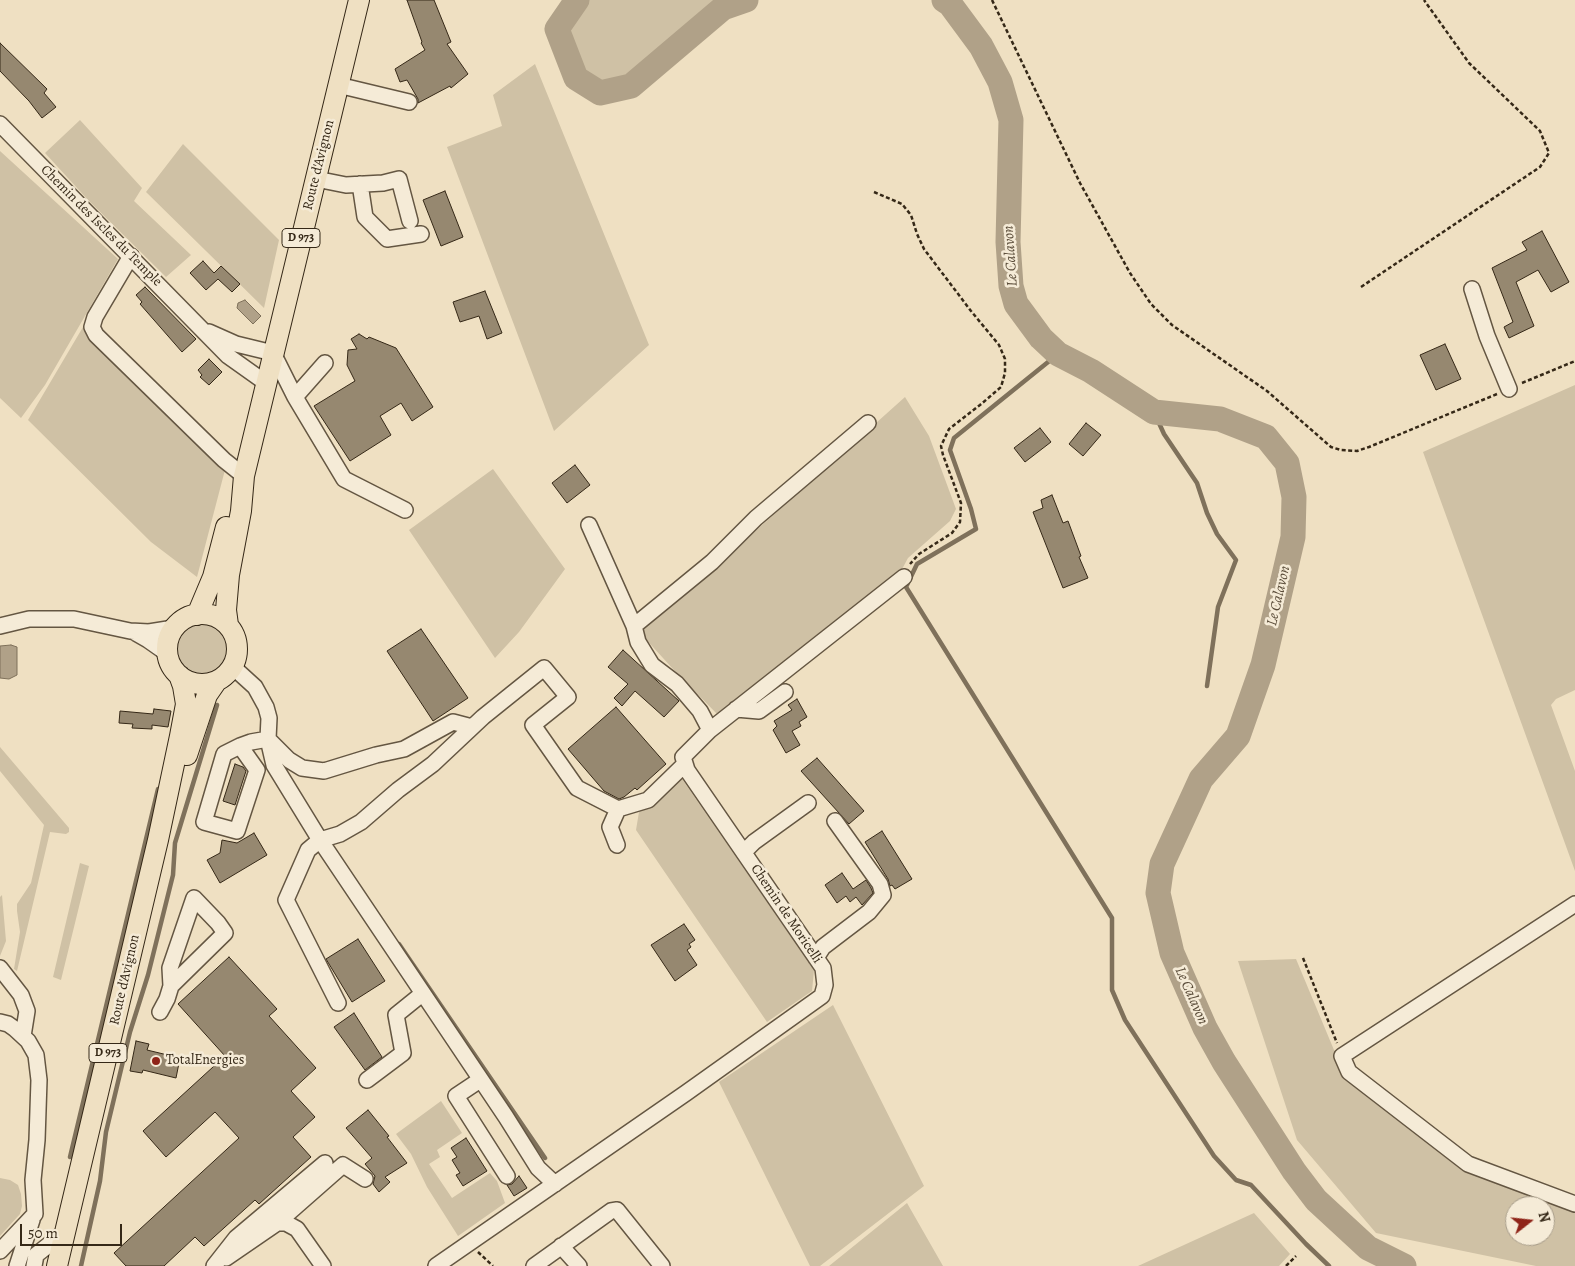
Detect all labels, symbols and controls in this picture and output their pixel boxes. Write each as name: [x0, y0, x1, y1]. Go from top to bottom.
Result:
street label: Route d'Avignon: [300, 118, 338, 212]
street label: Chemin des Iscles du Temple: [37, 162, 165, 290]
water label: Le Calavon: [1000, 225, 1022, 287]
road number: D 973: [282, 228, 320, 248]
water label: Le Calavon: [1263, 564, 1295, 628]
street label: Chemin de Moricelli: [747, 861, 825, 967]
street label: Route d'Avignon: [106, 933, 144, 1027]
water label: Le Calavon: [1170, 964, 1212, 1028]
road number: D 973: [89, 1044, 127, 1062]
place label: TotalEnergies: [166, 1053, 244, 1069]
marker: TotalEnergies: [150, 1055, 162, 1067]
north arrow: [1505, 1196, 1555, 1246]
text: N: [1533, 1209, 1554, 1225]
scale bar: [22, 1214, 125, 1246]
text: 50 m: [28, 1223, 58, 1243]

